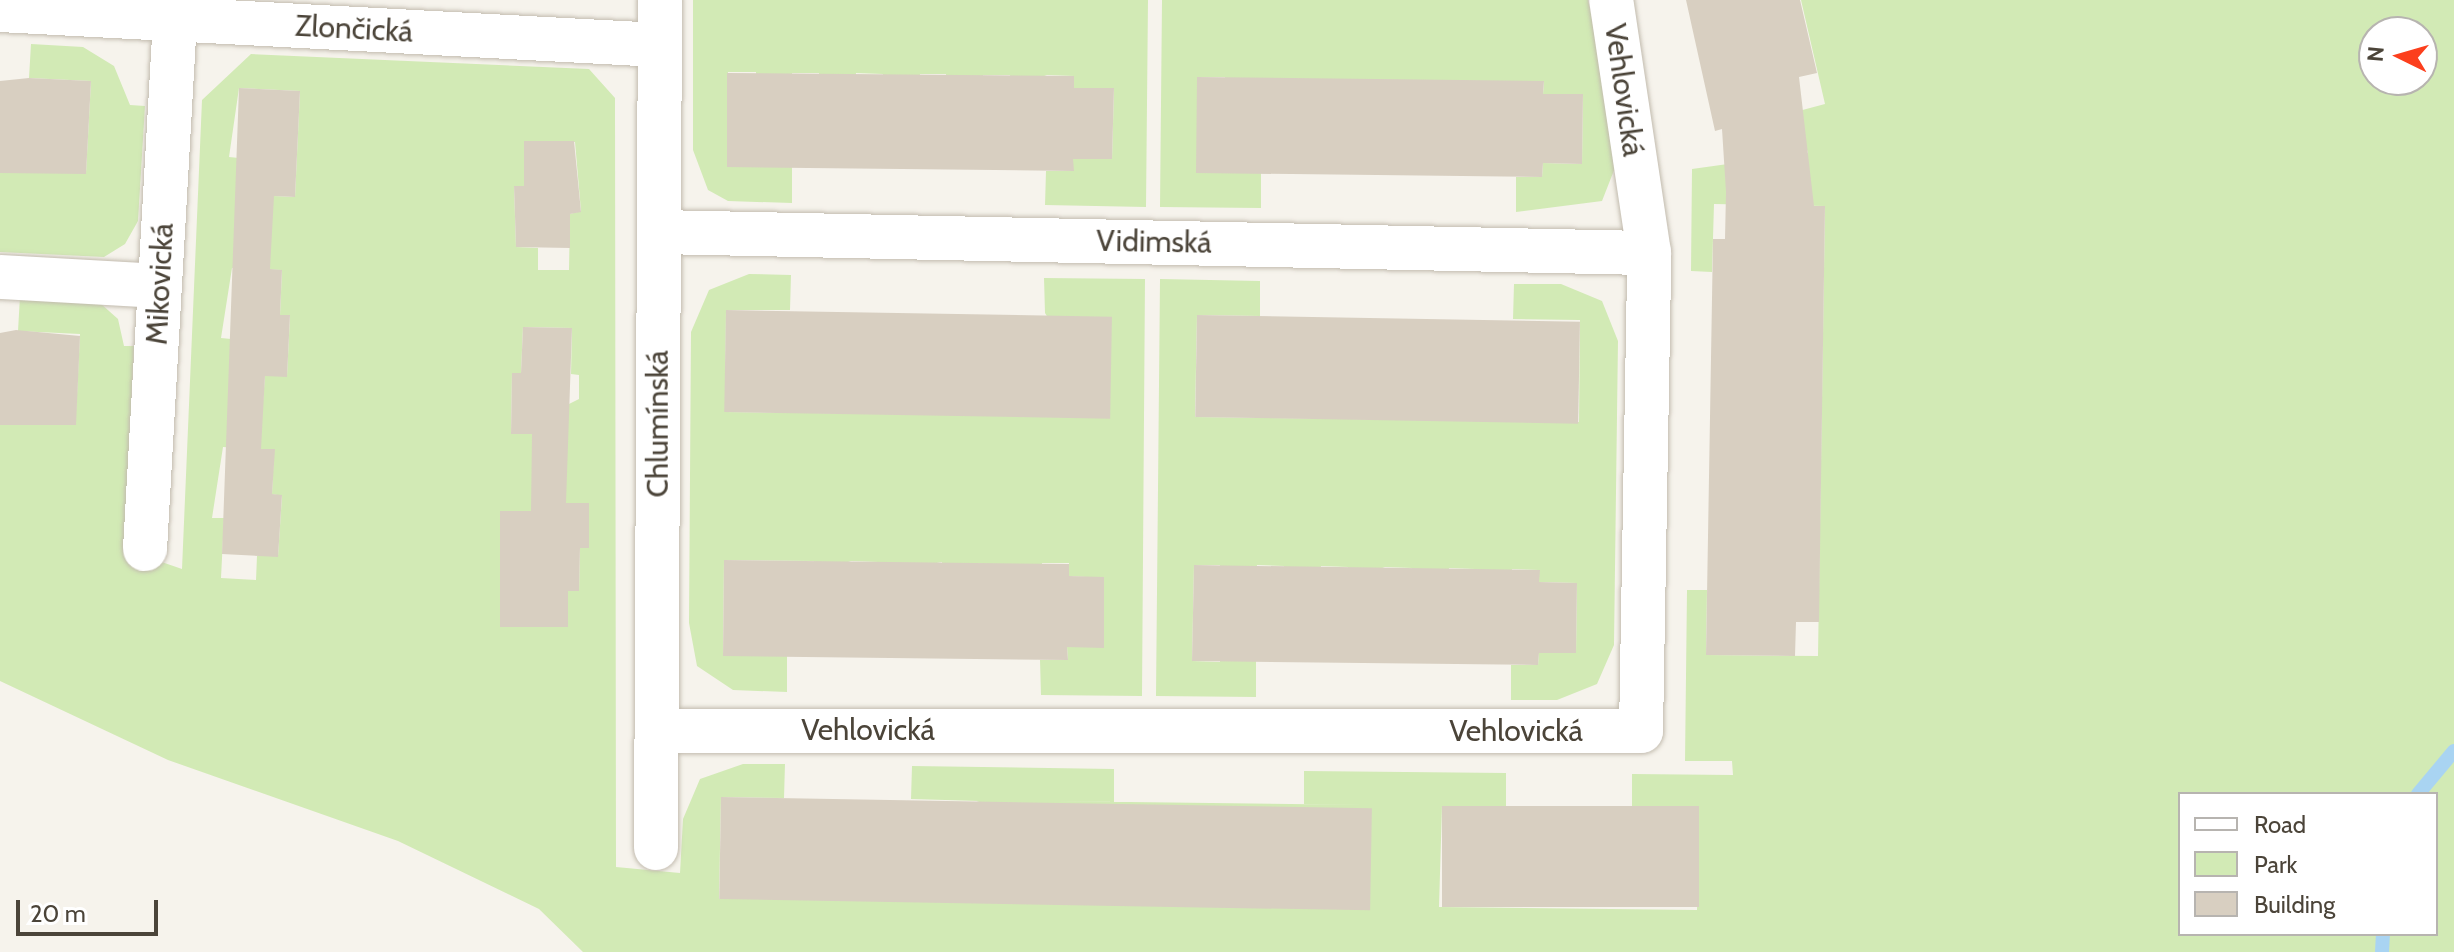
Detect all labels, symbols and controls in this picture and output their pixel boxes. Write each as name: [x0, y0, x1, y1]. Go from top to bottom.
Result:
street label: Zlončická: [294, 8, 414, 50]
north arrow: [2358, 16, 2438, 96]
street label: Vehlovická: [1597, 21, 1651, 159]
text: N: [2361, 45, 2390, 63]
street label: Mikovická: [139, 222, 181, 346]
street label: Vidimská: [1096, 223, 1212, 261]
street label: Chlumínská: [640, 350, 676, 498]
street label: Vehlovická: [801, 712, 935, 748]
street label: Vehlovická: [1449, 713, 1583, 749]
legend: [2178, 792, 2438, 936]
text: Road: [2254, 810, 2306, 839]
text: Park: [2254, 850, 2297, 879]
scale bar: [20, 884, 162, 934]
text: Building: [2254, 890, 2335, 919]
text: 20 m: [30, 899, 86, 928]

